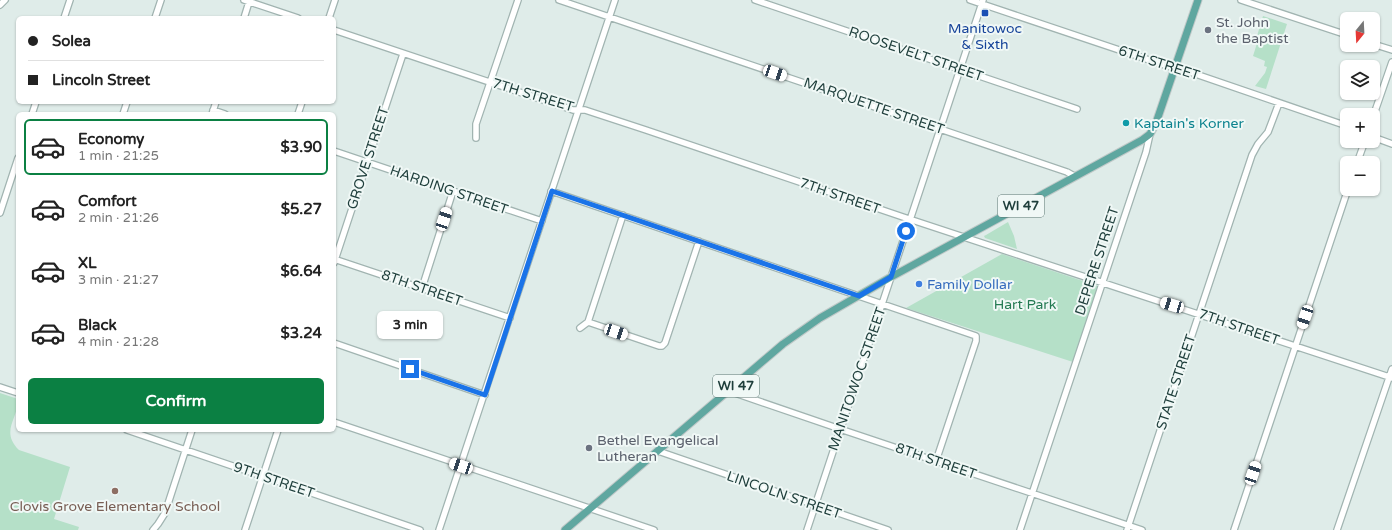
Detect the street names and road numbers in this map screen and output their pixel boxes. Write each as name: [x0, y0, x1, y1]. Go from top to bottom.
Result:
street label: ROOSEVELT STREET: [846, 23, 986, 85]
street label: 6TH STREET: [1116, 42, 1202, 84]
street label: MARQUETTE STREET: [802, 74, 947, 138]
street label: 7TH STREET: [490, 75, 576, 116]
street label: GROVE STREET: [343, 104, 393, 212]
street label: HARDING STREET: [388, 162, 511, 218]
street label: 7TH STREET: [797, 174, 883, 218]
road number: WI 47: [998, 195, 1044, 217]
street label: DEPERE STREET: [1071, 204, 1123, 318]
street label: 8TH STREET: [379, 266, 465, 310]
street label: MANITOWOC STREET: [824, 305, 890, 453]
street label: 7TH STREET: [1196, 305, 1282, 349]
street label: STATE STREET: [1153, 332, 1200, 432]
road number: WI 47: [713, 375, 759, 397]
street label: 8TH STREET: [893, 439, 979, 483]
street label: 9TH STREET: [231, 458, 317, 502]
street label: LINCOLN STREET: [724, 467, 844, 523]

